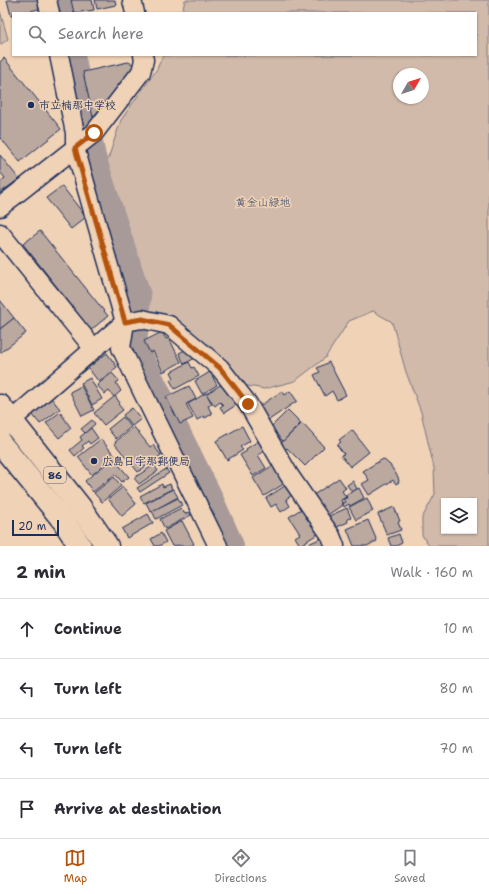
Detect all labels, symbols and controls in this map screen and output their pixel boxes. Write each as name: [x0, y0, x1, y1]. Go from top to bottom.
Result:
search box: [12, 12, 477, 56]
icon: search: [26, 23, 48, 45]
text: Search here: [58, 24, 144, 44]
north arrow: [393, 68, 429, 104]
place label: 市立楠那中学校: [39, 98, 116, 113]
marker: 市立楠那中学校: [26, 100, 36, 110]
route start: [85, 124, 103, 142]
park label: 黄金山緑地: [236, 195, 291, 210]
route end: [239, 395, 257, 413]
place label: 広島日宇那郵便局: [102, 454, 190, 469]
marker: 広島日宇那郵便局: [89, 456, 99, 466]
road number: 86: [44, 467, 66, 483]
map controls: [441, 498, 477, 534]
button: layers: [441, 498, 477, 534]
scale bar: [12, 518, 59, 537]
text: 20 m: [18, 519, 46, 534]
text: 2 min: [16, 561, 66, 583]
text: Walk · 160 m: [391, 564, 473, 581]
icon: ahead: [16, 618, 38, 640]
text: Continue: [54, 619, 122, 639]
text: 10 m: [443, 620, 473, 637]
icon: left: [16, 678, 38, 700]
text: Turn left: [54, 679, 122, 699]
text: 80 m: [439, 680, 473, 697]
icon: left: [16, 738, 38, 760]
text: Turn left: [54, 739, 122, 759]
text: 70 m: [439, 740, 473, 757]
icon: arrive: [16, 798, 38, 820]
text: Arrive at destination: [54, 799, 222, 819]
tab: Map: [64, 847, 87, 886]
tab: Directions: [214, 847, 267, 886]
tab: Saved: [394, 847, 425, 886]

